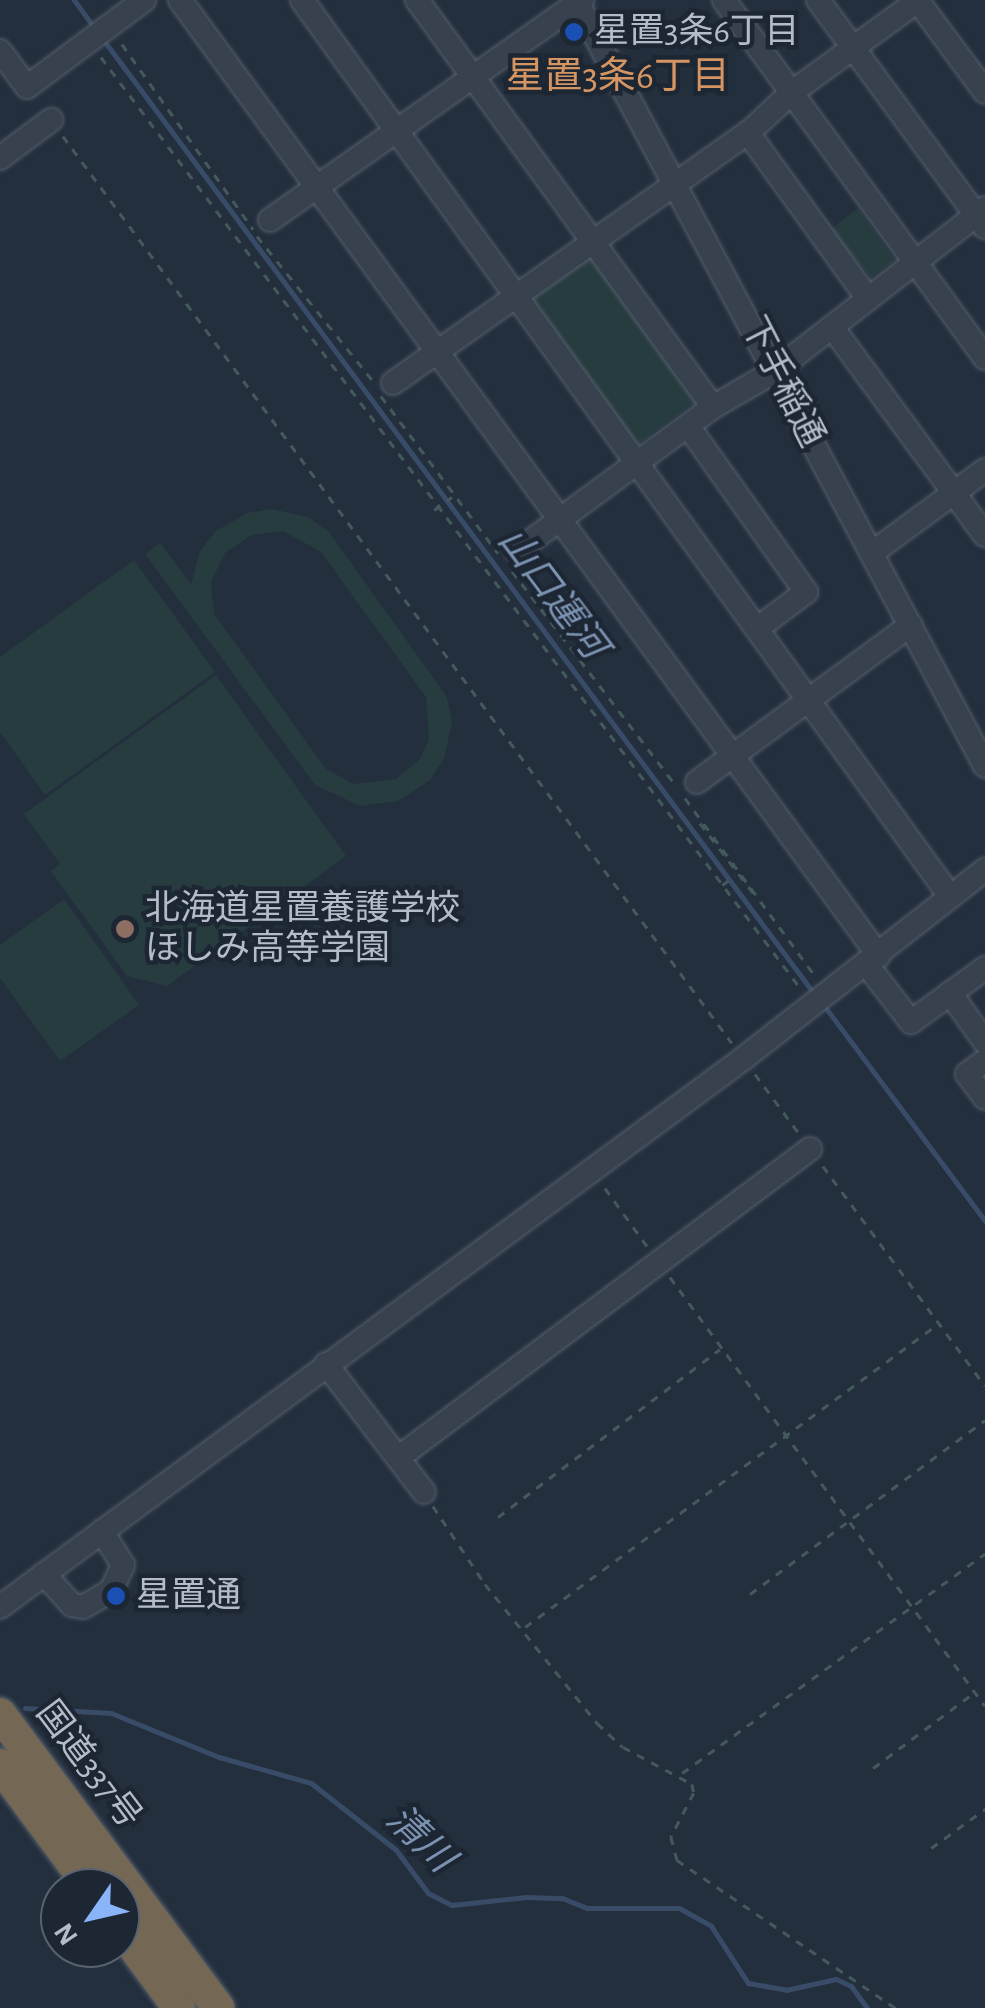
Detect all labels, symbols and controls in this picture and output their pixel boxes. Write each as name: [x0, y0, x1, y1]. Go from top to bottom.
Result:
place label: 星置3条6丁目: [594, 11, 800, 53]
marker: 星置3条6丁目: [563, 21, 585, 43]
district label: 星置3条6丁目: [506, 55, 730, 101]
street label: 下手稲通: [732, 310, 832, 454]
water label: 山口運河: [487, 520, 615, 668]
place label: 北海道星置養護学校 ほしみ高等学園: [145, 888, 460, 970]
marker: 北海道星置養護学校 ほしみ高等学園: [114, 918, 136, 940]
place label: 星置通: [136, 1575, 241, 1617]
marker: 星置通: [105, 1585, 127, 1607]
street label: 国道337号: [27, 1693, 149, 1837]
water label: 清川: [376, 1797, 462, 1883]
north arrow: [40, 1868, 140, 1968]
text: N: [50, 1918, 84, 1950]

